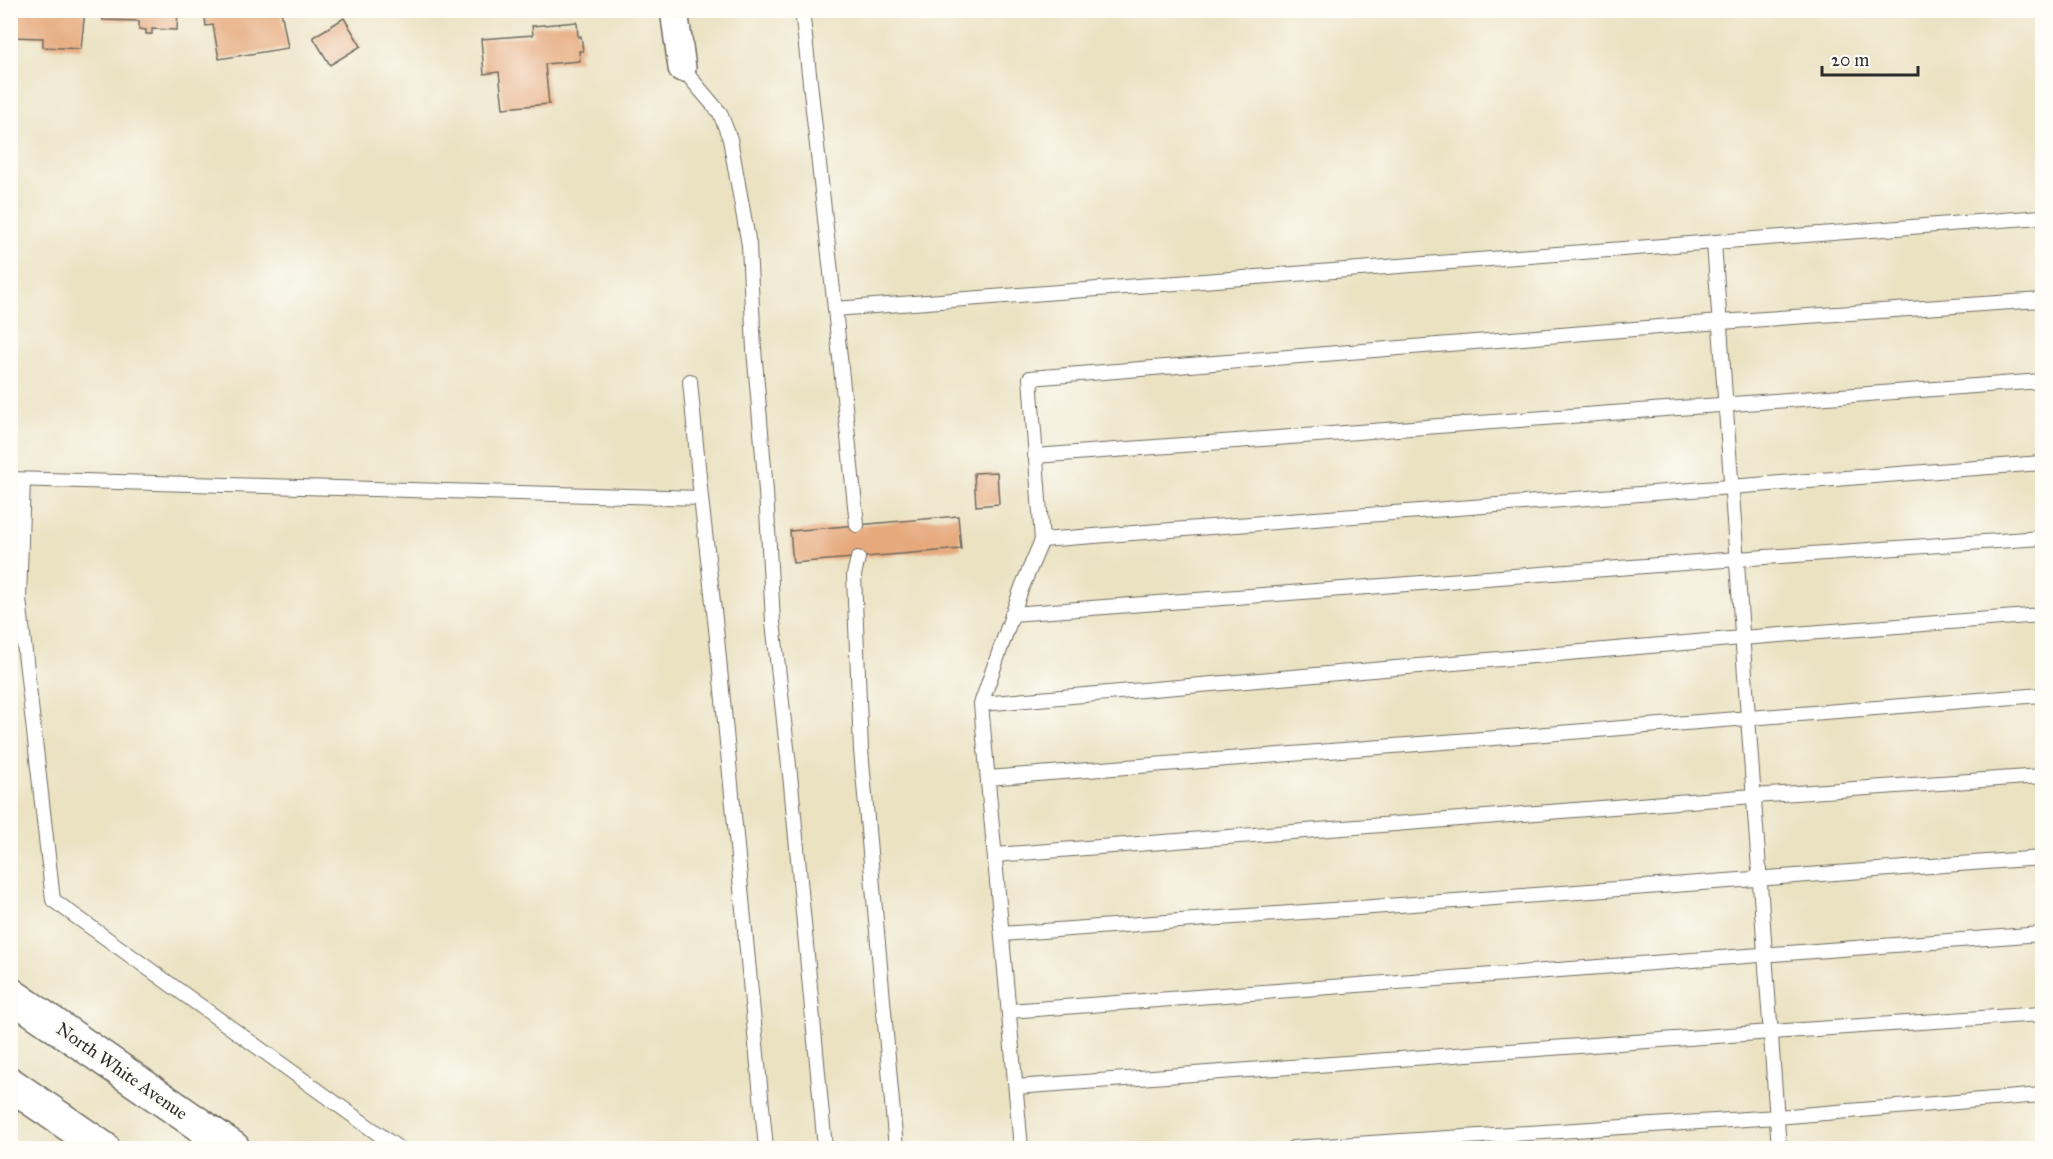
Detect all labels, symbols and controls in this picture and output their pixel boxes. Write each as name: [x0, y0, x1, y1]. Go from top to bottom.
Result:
scale bar: [1822, 39, 1918, 77]
text: 20 m: [1831, 49, 1869, 71]
street label: North White Avenue: [52, 1018, 192, 1124]

